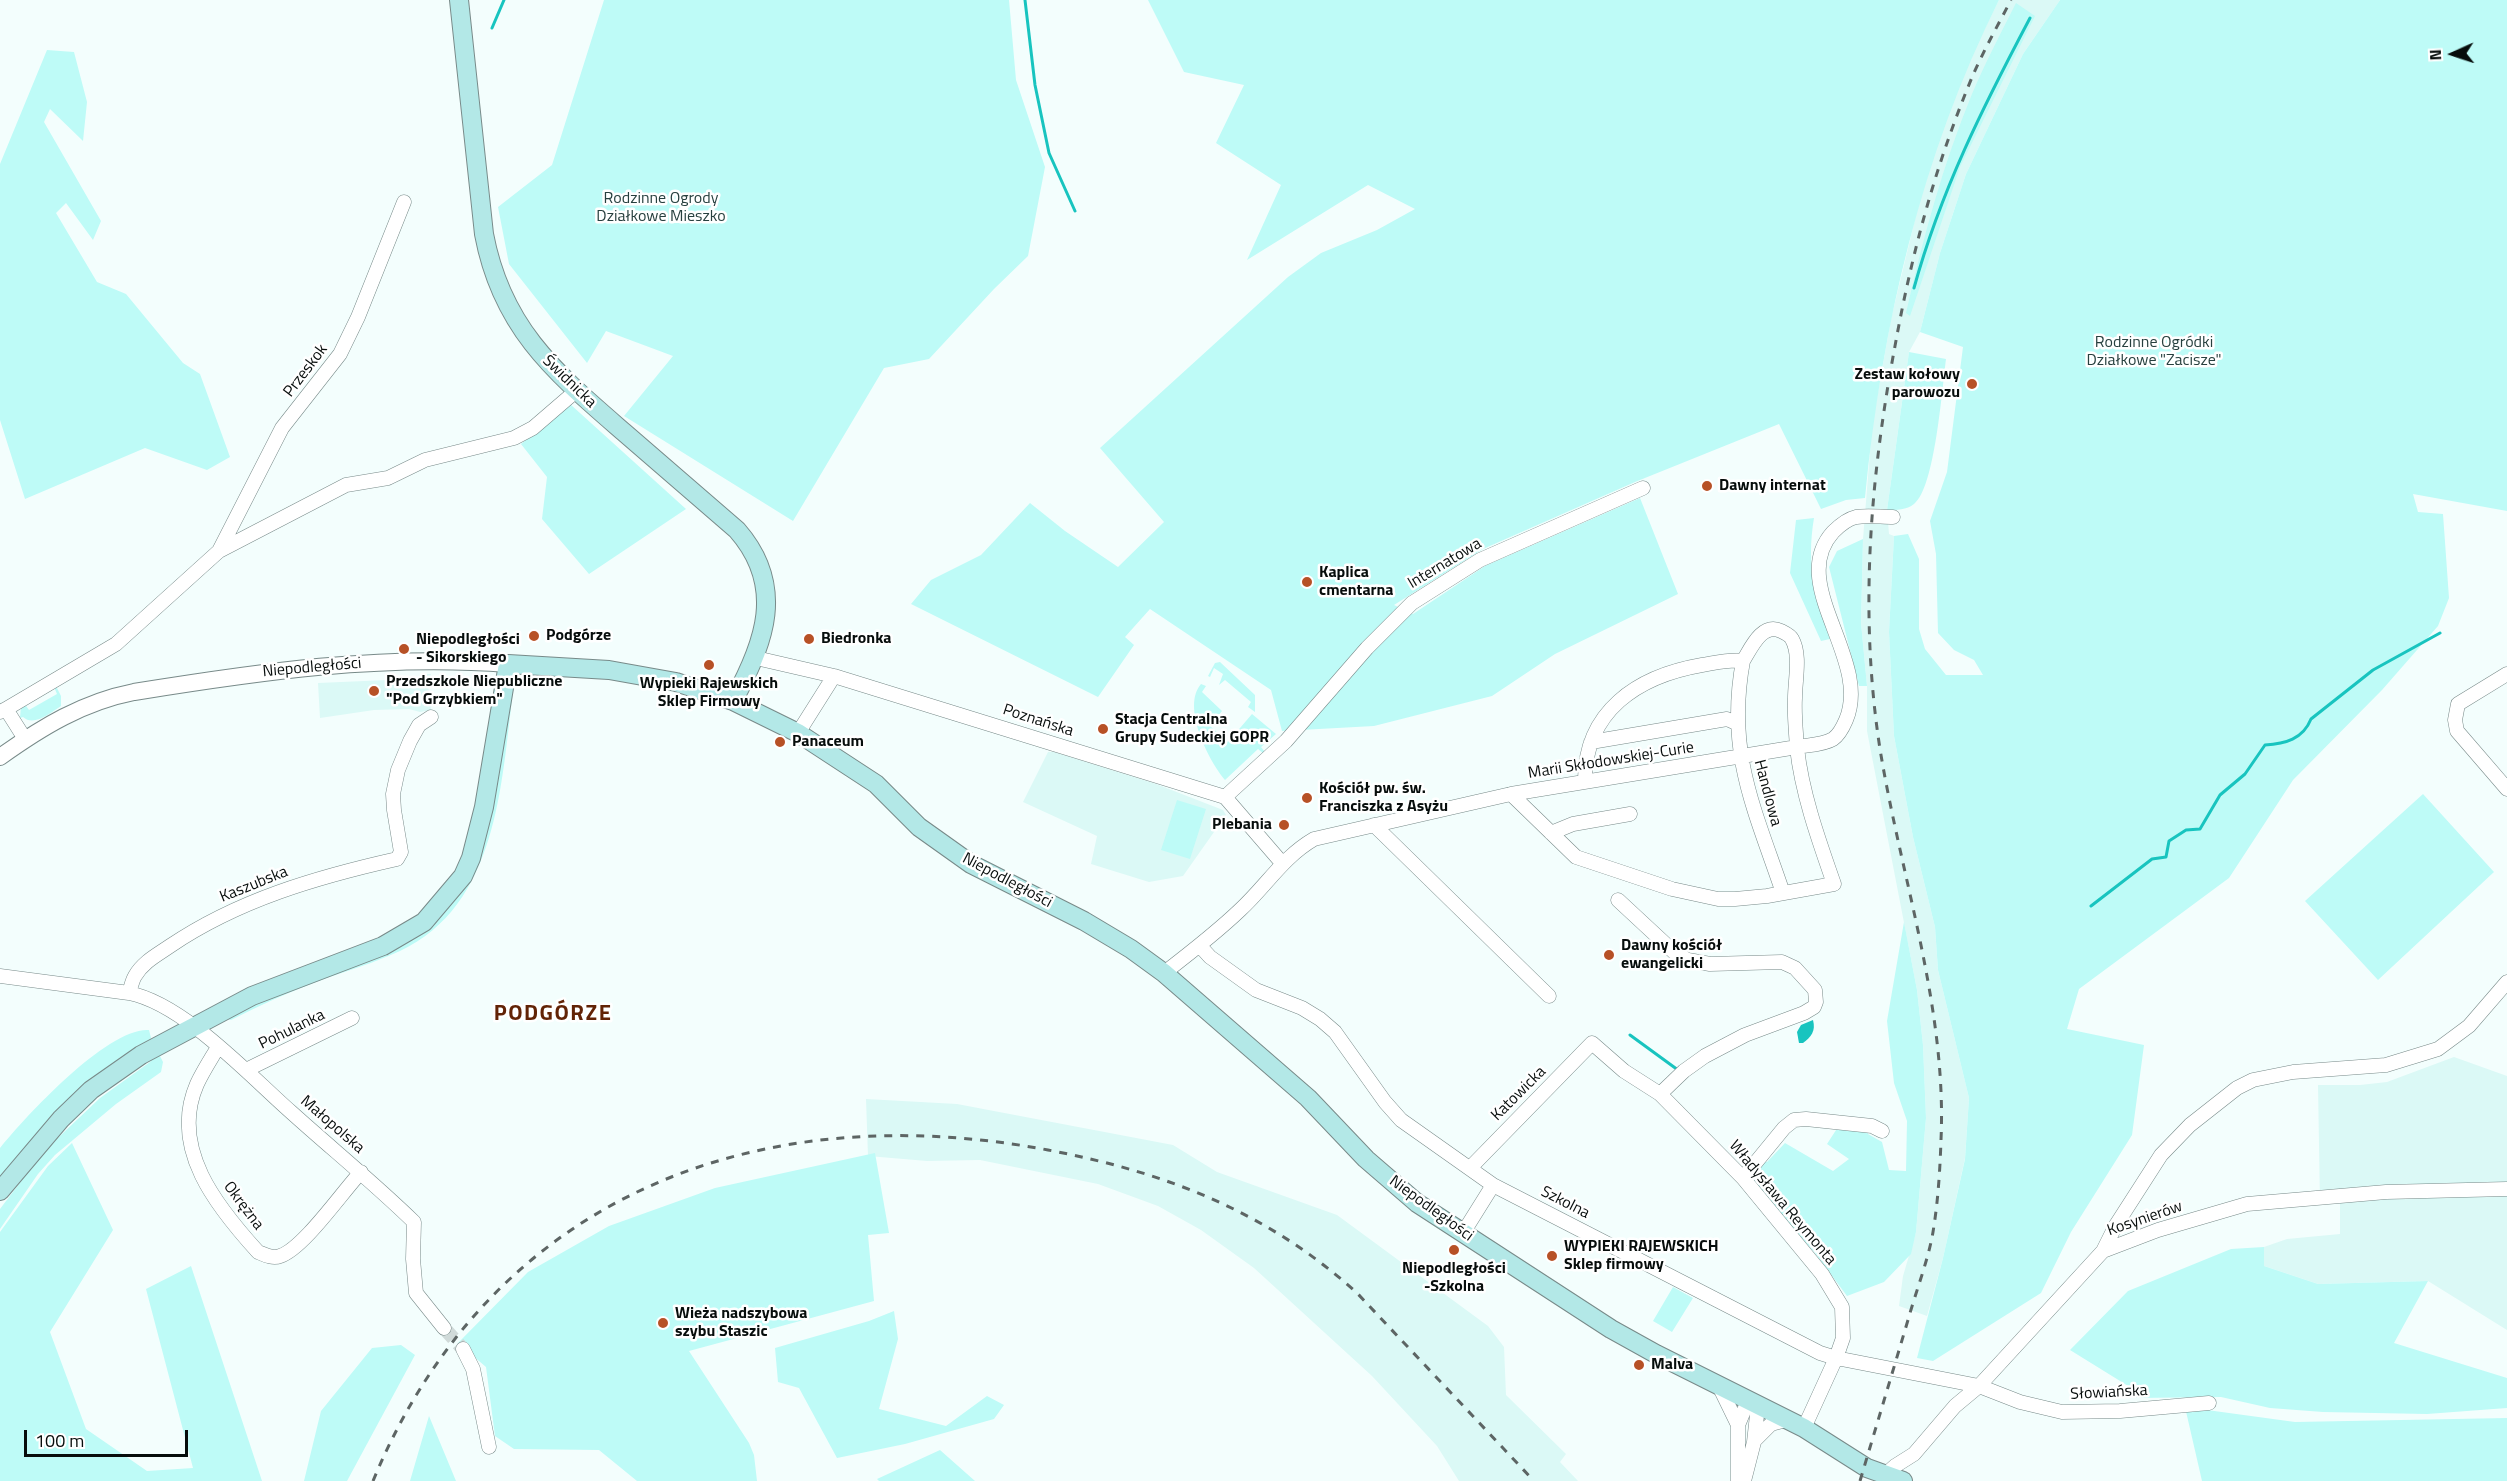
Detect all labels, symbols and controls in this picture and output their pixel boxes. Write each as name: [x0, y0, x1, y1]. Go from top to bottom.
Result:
north arrow: [2423, 24, 2483, 84]
text: N: [2423, 49, 2447, 61]
park label: Rodzinne Ogrody Działkowe Mieszko: [596, 189, 726, 227]
park label: Rodzinne Ogródki Działkowe "Zacisze": [2086, 333, 2222, 371]
street label: Przeskok: [280, 341, 332, 401]
street label: Świdnicka: [538, 352, 600, 412]
place label: Zestaw kołowy parowozu: [1855, 365, 1960, 403]
marker: Zestaw kołowy parowozu: [1965, 377, 1979, 391]
place label: Dawny internat: [1719, 476, 1826, 496]
marker: Dawny internat: [1700, 479, 1714, 493]
street label: Internatowa: [1405, 535, 1485, 593]
place label: Kaplica cmentarna: [1319, 563, 1394, 601]
marker: Kaplica cmentarna: [1300, 575, 1314, 589]
place label: Podgórze: [546, 626, 611, 646]
marker: Podgórze: [527, 629, 541, 643]
place label: Biedronka: [821, 629, 892, 649]
place label: Niepodległości - Sikorskiego: [416, 630, 520, 668]
marker: Biedronka: [802, 632, 816, 646]
marker: Niepodległości - Sikorskiego: [397, 642, 411, 656]
street label: Niepodległości: [262, 654, 362, 682]
marker: Wypieki Rajewskich Sklep Firmowy: [702, 658, 716, 672]
place label: Przedszkole Niepubliczne "Pod Grzybkiem": [386, 672, 562, 710]
place label: Wypieki Rajewskich Sklep Firmowy: [640, 674, 778, 712]
marker: Przedszkole Niepubliczne "Pod Grzybkiem": [367, 684, 381, 698]
street label: Poznańska: [1000, 701, 1076, 741]
place label: Stacja Centralna Grupy Sudeckiej GOPR: [1115, 710, 1269, 748]
marker: Stacja Centralna Grupy Sudeckiej GOPR: [1096, 722, 1110, 736]
place label: Panaceum: [792, 732, 864, 752]
marker: Panaceum: [773, 735, 787, 749]
street label: Marii Skłodowskiej-Curie: [1527, 738, 1695, 784]
street label: Handlowa: [1749, 758, 1785, 828]
place label: Kościół pw. św. Franciszka z Asyżu: [1319, 779, 1448, 817]
marker: Kościół pw. św. Franciszka z Asyżu: [1300, 791, 1314, 805]
place label: Plebania: [1212, 815, 1272, 835]
marker: Plebania: [1277, 818, 1291, 832]
street label: Niepodległości: [959, 849, 1055, 913]
street label: Kaszubska: [217, 863, 291, 907]
place label: Dawny kościół ewangelicki: [1621, 936, 1722, 974]
marker: Dawny kościół ewangelicki: [1602, 948, 1616, 962]
district label: PODGÓRZE: [494, 1002, 612, 1028]
street label: Pohulanka: [256, 1006, 328, 1054]
street label: Katowicka: [1488, 1063, 1550, 1125]
street label: Małopolska: [296, 1092, 368, 1158]
street label: Władysława Reymonta: [1724, 1137, 1840, 1269]
street label: Niepodległości: [1385, 1172, 1477, 1246]
street label: Okrężna: [219, 1178, 267, 1234]
street label: Szkolna: [1537, 1183, 1593, 1223]
street label: Kosynierów: [2105, 1197, 2185, 1241]
place label: WYPIEKI RAJEWSKICH Sklep firmowy: [1564, 1237, 1719, 1275]
marker: Niepodległości -Szkolna: [1447, 1243, 1461, 1257]
marker: WYPIEKI RAJEWSKICH Sklep firmowy: [1545, 1249, 1559, 1263]
place label: Niepodległości -Szkolna: [1402, 1259, 1506, 1297]
place label: Wieża nadszybowa szybu Staszic: [675, 1304, 807, 1342]
marker: Wieża nadszybowa szybu Staszic: [656, 1316, 670, 1330]
place label: Malva: [1651, 1355, 1693, 1375]
marker: Malva: [1632, 1358, 1646, 1372]
street label: Słowiańska: [2070, 1381, 2148, 1405]
scale bar: [27, 1418, 190, 1456]
text: 100 m: [35, 1427, 84, 1454]

